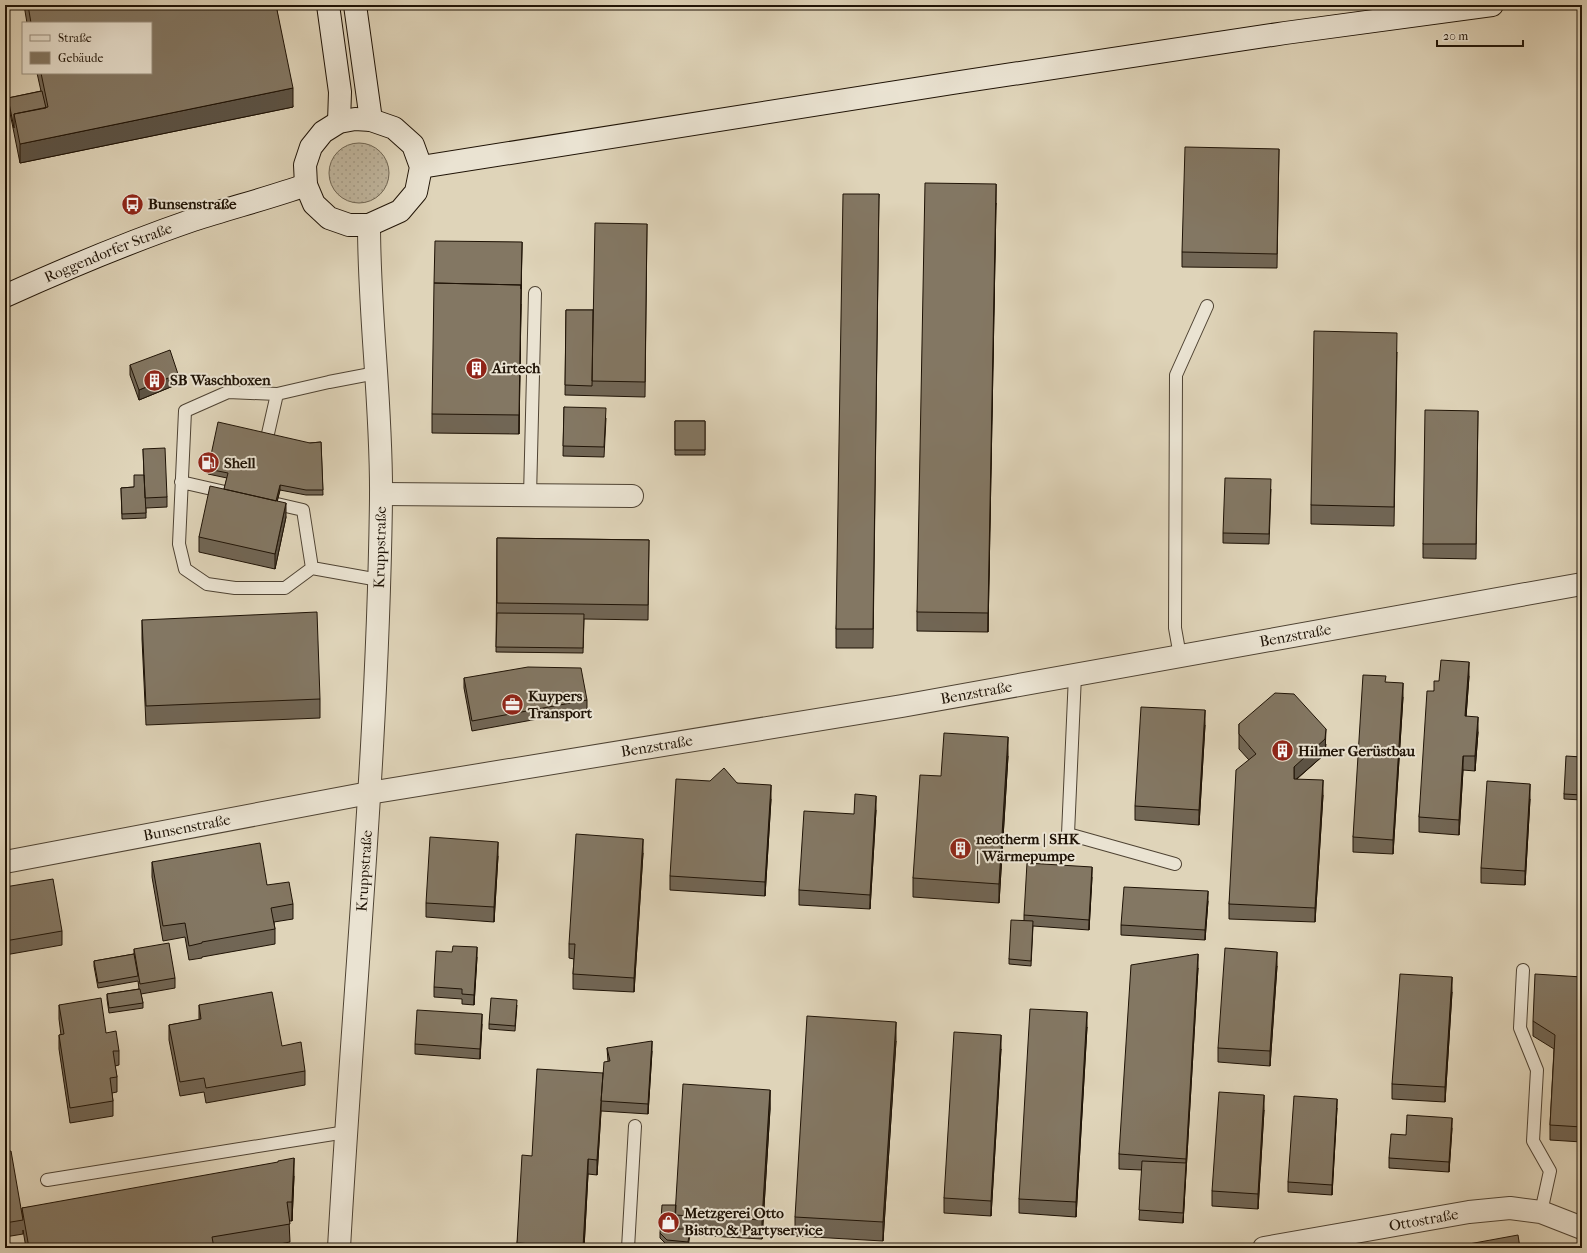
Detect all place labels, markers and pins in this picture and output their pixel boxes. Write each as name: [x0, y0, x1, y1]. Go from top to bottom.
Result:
bus stop icon: Bunsenstraße: [120, 191, 146, 217]
place label: Bunsenstraße: [148, 195, 237, 213]
building icon: Airtech: [464, 355, 490, 381]
place label: Airtech: [491, 359, 541, 377]
building icon: SB Waschboxen: [141, 367, 167, 393]
place label: SB Waschboxen: [170, 371, 271, 389]
fuel station icon: Shell: [195, 450, 221, 476]
place label: Shell: [224, 454, 257, 472]
place label: Kuypers Transport: [527, 687, 593, 722]
office icon: Kuypers Transport: [500, 692, 526, 718]
building icon: Hilmer Gerüstbau: [1270, 738, 1296, 764]
place label: Hilmer Gerüstbau: [1298, 742, 1415, 760]
place label: neotherm | SHK | Wärmepumpe: [975, 830, 1081, 865]
building icon: neotherm | SHK | Wärmepumpe: [947, 835, 973, 861]
place label: Metzgerei Otto Bistro & Partyservice: [683, 1204, 823, 1239]
shop icon: Metzgerei Otto Bistro & Partyservice: [655, 1209, 681, 1235]

